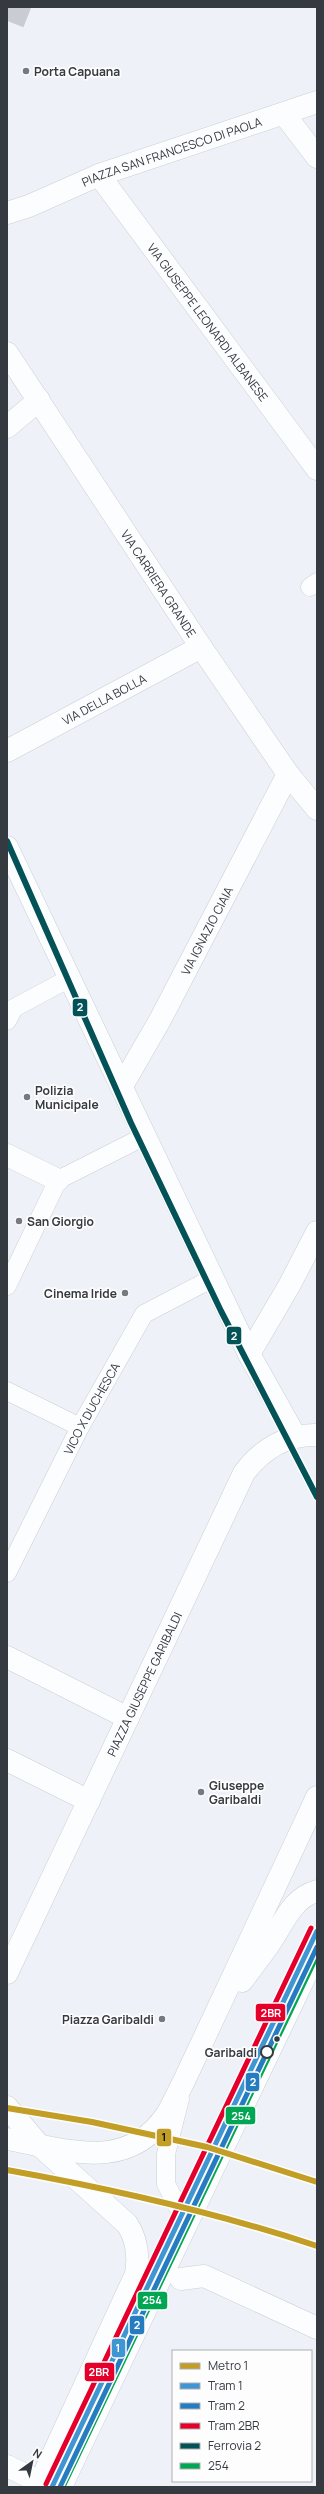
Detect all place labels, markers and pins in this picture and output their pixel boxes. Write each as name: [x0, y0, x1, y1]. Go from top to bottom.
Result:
place label: Porta Capuana: [34, 63, 120, 80]
marker: Porta Capuana: [21, 66, 31, 76]
place label: Polizia Municipale: [35, 1082, 99, 1113]
marker: Polizia Municipale: [22, 1092, 32, 1102]
place label: San Giorgio: [27, 1213, 94, 1230]
marker: San Giorgio: [14, 1216, 24, 1226]
place label: Cinema Iride: [44, 1285, 117, 1302]
marker: Cinema Iride: [120, 1288, 130, 1298]
place label: Giuseppe Garibaldi: [209, 1777, 264, 1808]
marker: Giuseppe Garibaldi: [196, 1787, 206, 1797]
place label: Piazza Garibaldi: [62, 2011, 154, 2028]
marker: Piazza Garibaldi: [157, 2014, 167, 2024]
unlabelled marker: [272, 2034, 282, 2044]
place label: Garibaldi: [205, 2044, 257, 2061]
marker: Garibaldi: [260, 2045, 274, 2059]

